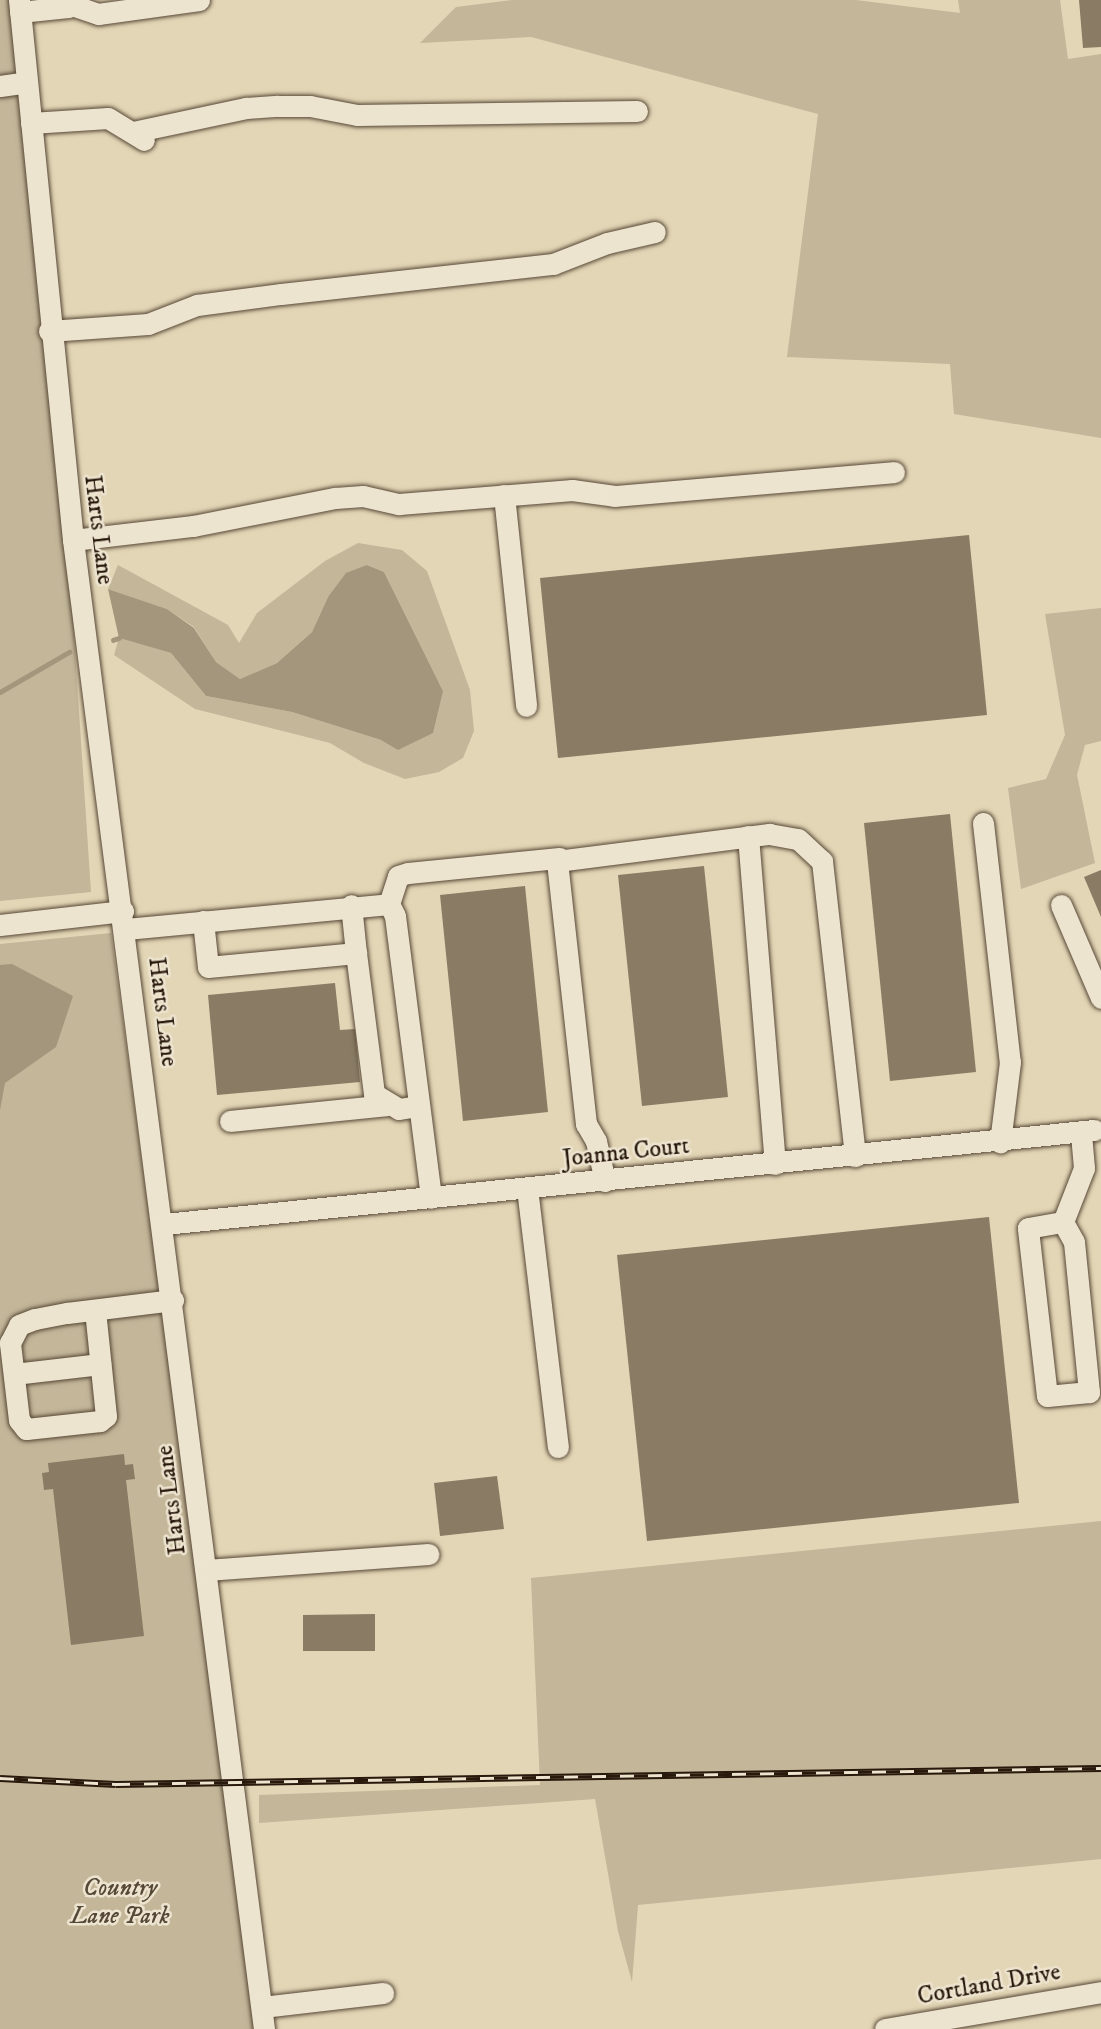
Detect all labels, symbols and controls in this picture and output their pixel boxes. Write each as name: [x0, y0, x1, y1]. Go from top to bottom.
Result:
street label: Harts Lane: [77, 474, 119, 586]
street label: Harts Lane: [141, 956, 183, 1068]
street label: Joanna Court: [561, 1132, 691, 1174]
street label: Harts Lane: [151, 1444, 193, 1556]
park label: Country Lane Park: [71, 1875, 169, 1931]
street label: Cortland Drive: [915, 1958, 1063, 2012]

